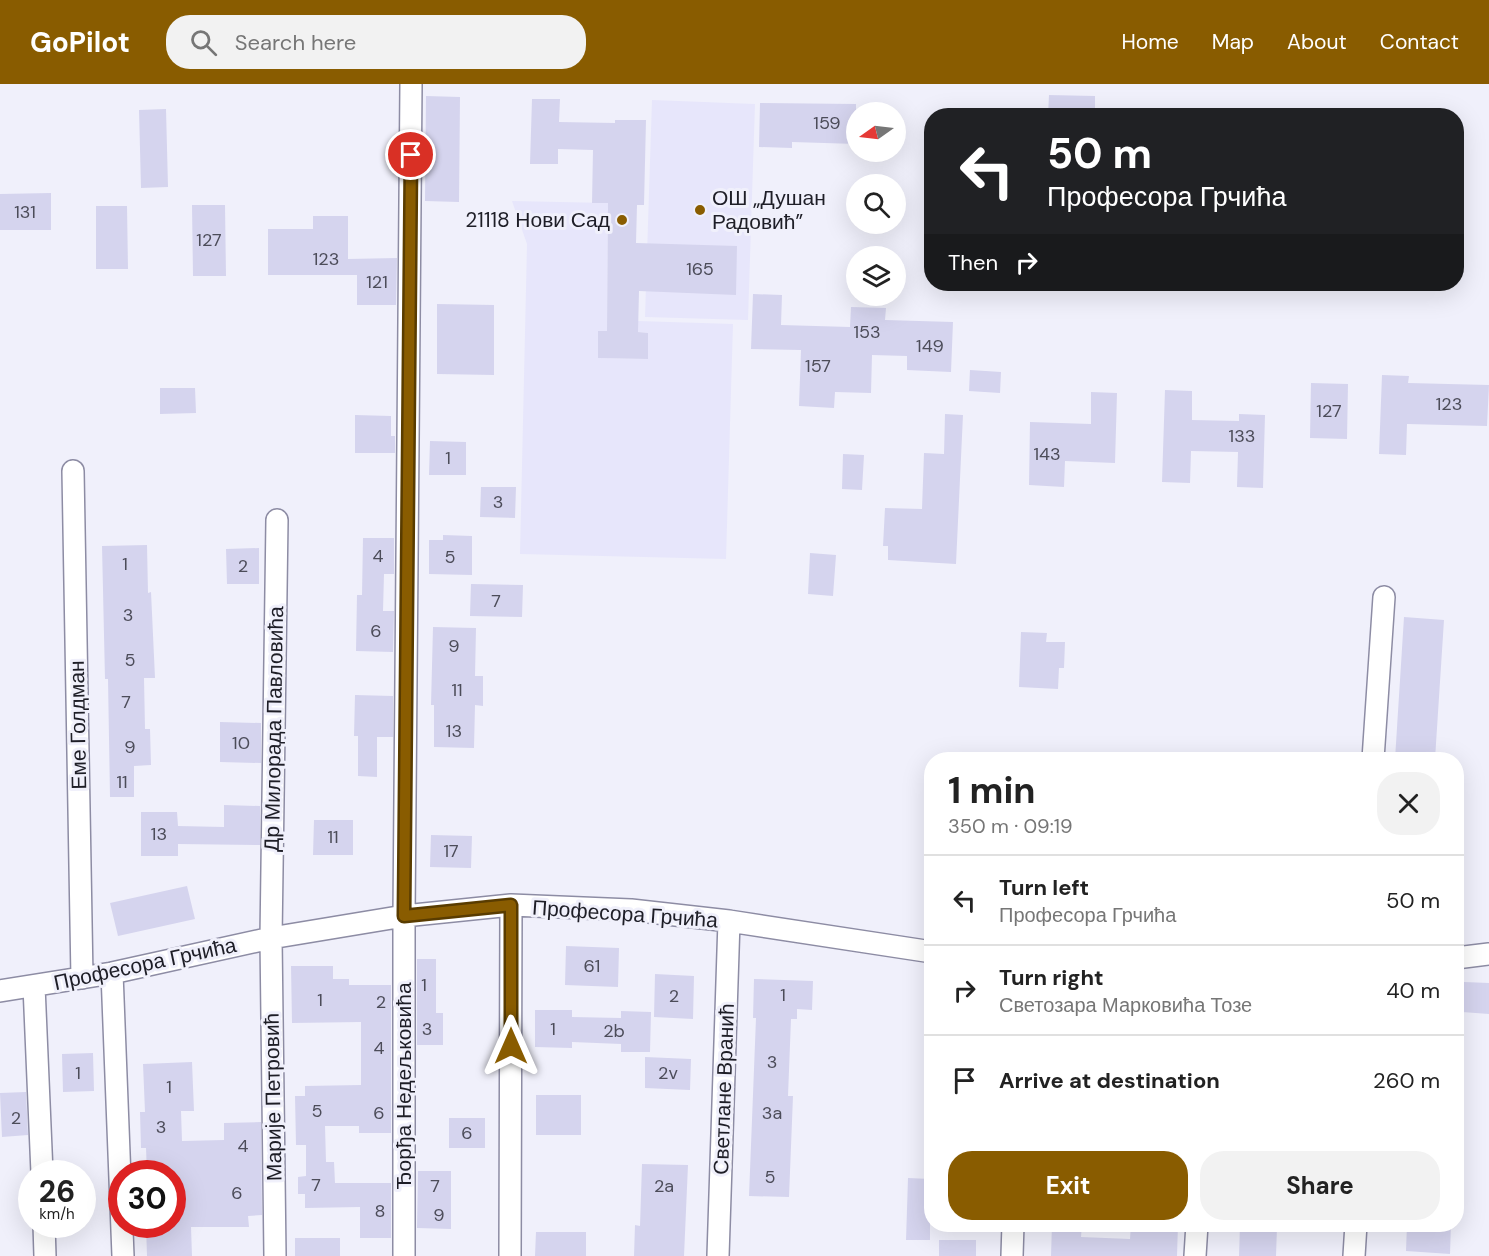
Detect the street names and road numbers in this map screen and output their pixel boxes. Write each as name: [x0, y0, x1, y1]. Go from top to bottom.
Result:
street label: Др Милорада Павловића: [258, 606, 290, 852]
street label: Еме Голдман: [63, 660, 93, 790]
street label: Професора Грчића: [531, 894, 719, 934]
street label: Професора Грчића: [51, 931, 239, 997]
street label: Ђорђа Недељковића: [390, 982, 418, 1190]
street label: Светлане Вранић: [707, 1003, 741, 1175]
street label: Марије Петровић: [258, 1013, 288, 1181]

